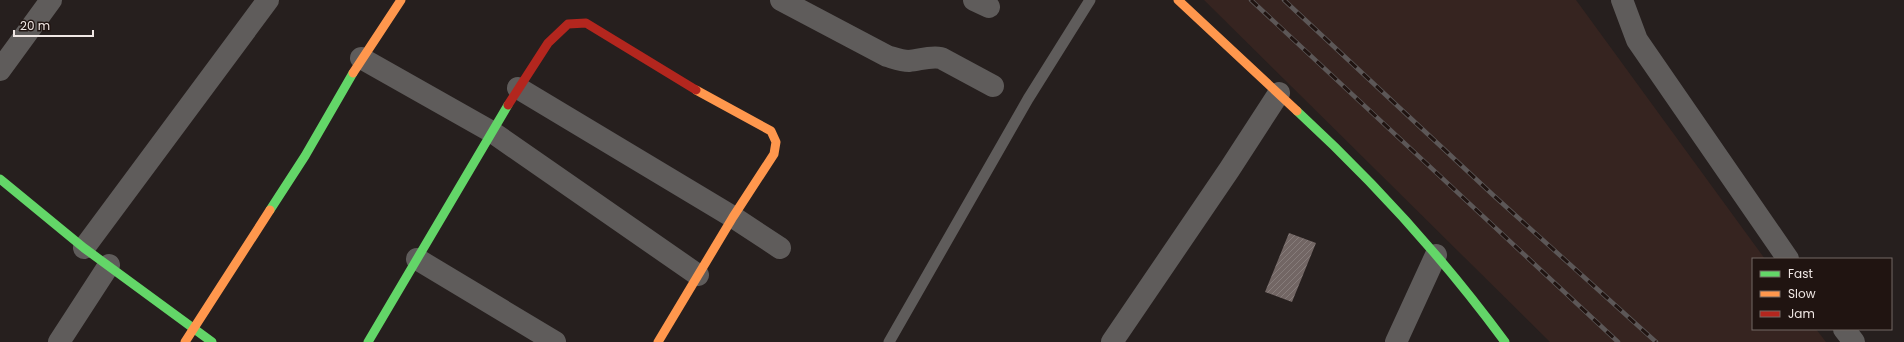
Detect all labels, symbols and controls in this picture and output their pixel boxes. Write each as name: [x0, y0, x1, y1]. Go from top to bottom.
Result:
scale bar: [14, 12, 93, 38]
text: 20 m: [20, 17, 50, 34]
legend: [1752, 258, 1892, 330]
text: Fast: [1788, 265, 1813, 282]
text: Slow: [1788, 285, 1816, 302]
text: Jam: [1788, 305, 1815, 322]

